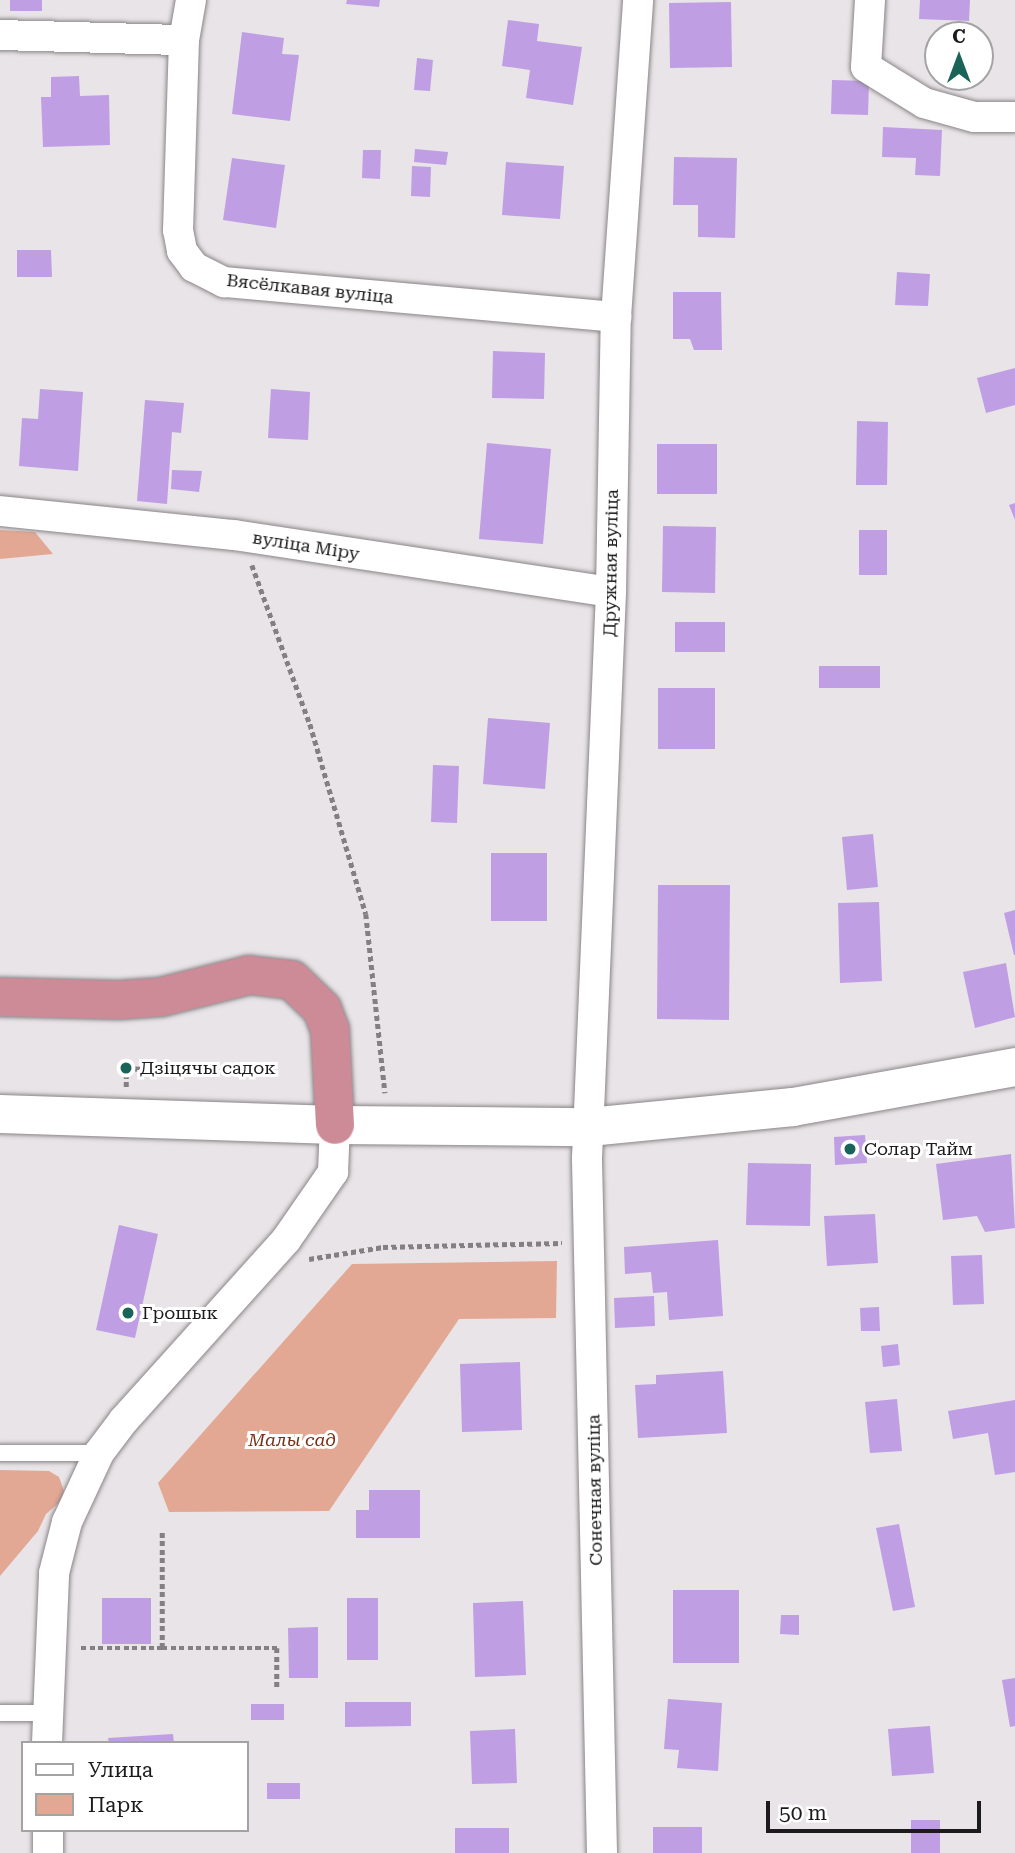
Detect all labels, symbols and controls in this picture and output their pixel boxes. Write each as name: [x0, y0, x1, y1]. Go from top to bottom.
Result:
north arrow: [924, 21, 994, 91]
text: С: [952, 25, 966, 48]
street label: Вясёлкавая вуліца: [225, 269, 395, 309]
street label: Дружная вуліца: [599, 489, 623, 637]
street label: вуліца Міру: [251, 527, 361, 565]
place label: Дзіцячы садок: [140, 1057, 276, 1079]
marker: Дзіцячы садок: [118, 1060, 134, 1076]
place label: Солар Тайм: [864, 1138, 973, 1160]
marker: Солар Тайм: [842, 1141, 858, 1157]
place label: Грошык: [142, 1302, 218, 1324]
marker: Грошык: [120, 1305, 136, 1321]
street label: Сонечная вуліца: [583, 1414, 607, 1566]
park label: Малы сад: [248, 1429, 336, 1451]
legend: [21, 1741, 248, 1832]
text: Улица: [88, 1758, 153, 1782]
scale bar: [770, 1786, 985, 1830]
text: Парк: [88, 1793, 144, 1817]
text: 50 m: [779, 1801, 827, 1825]

